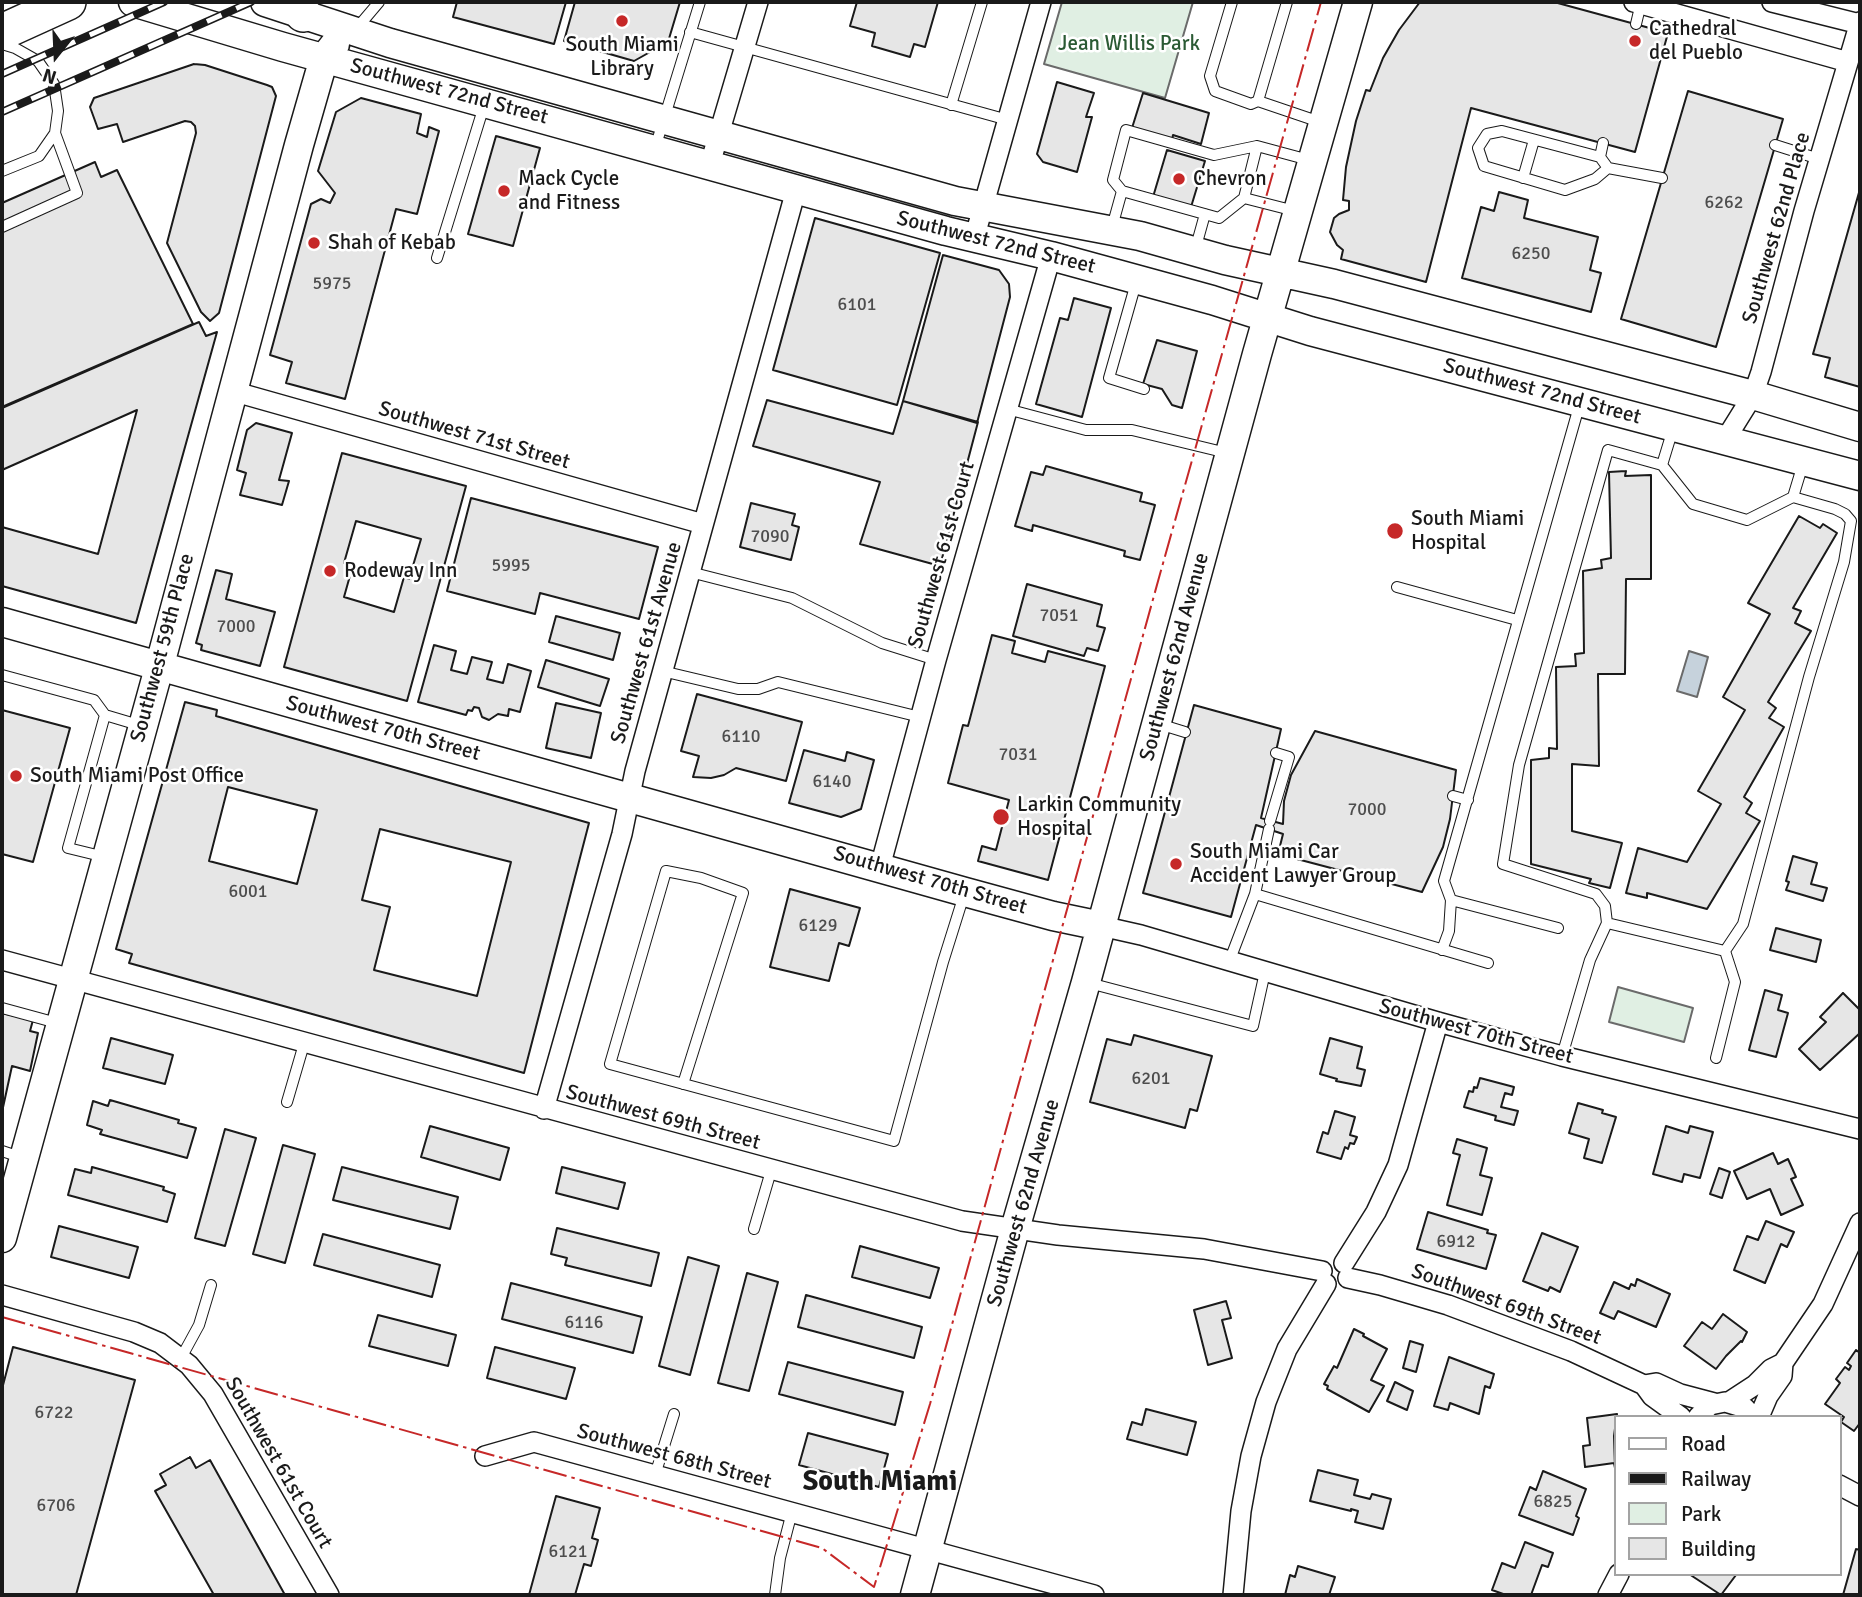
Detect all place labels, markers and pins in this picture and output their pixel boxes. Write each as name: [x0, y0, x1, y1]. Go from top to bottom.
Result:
marker: South Miami Library: [614, 13, 630, 29]
place label: Cathedral del Pueblo: [1649, 16, 1743, 66]
place label: South Miami Library: [565, 32, 679, 82]
marker: Cathedral del Pueblo: [1627, 33, 1643, 49]
place label: Mack Cycle and Fitness: [518, 166, 620, 216]
place label: Chevron: [1193, 166, 1267, 192]
marker: Chevron: [1171, 171, 1187, 187]
marker: Mack Cycle and Fitness: [496, 183, 512, 199]
place label: Shah of Kebab: [328, 230, 456, 256]
marker: Shah of Kebab: [306, 235, 322, 251]
place label: South Miami Hospital: [1411, 506, 1524, 556]
marker: South Miami Hospital: [1385, 521, 1405, 541]
place label: Rodeway Inn: [344, 558, 457, 584]
marker: Rodeway Inn: [322, 563, 338, 579]
place label: South Miami Post Office: [30, 763, 244, 789]
marker: South Miami Post Office: [8, 768, 24, 784]
place label: Larkin Community Hospital: [1017, 792, 1181, 842]
marker: Larkin Community Hospital: [991, 807, 1011, 827]
place label: South Miami Car Accident Lawyer Group: [1190, 839, 1396, 889]
marker: South Miami Car Accident Lawyer Group: [1168, 856, 1184, 872]

